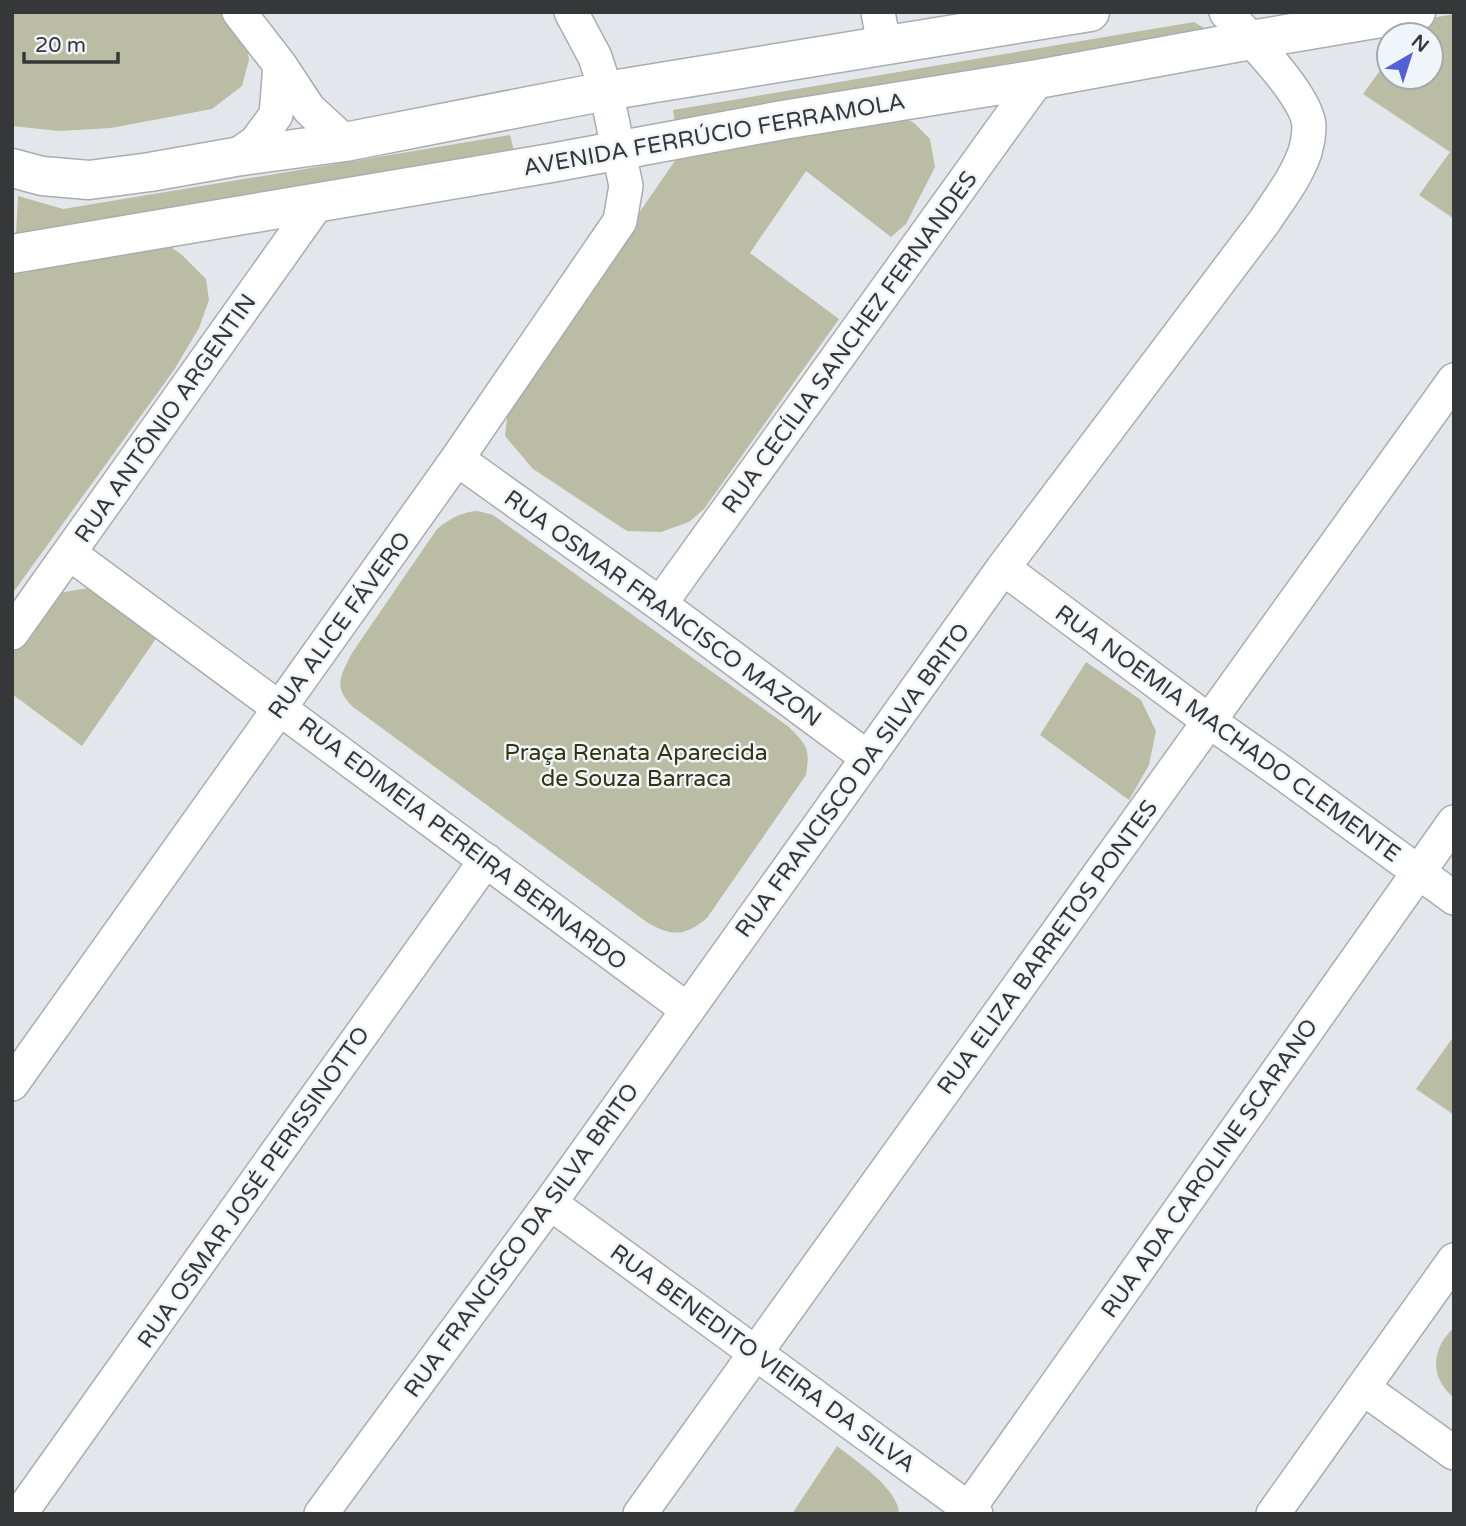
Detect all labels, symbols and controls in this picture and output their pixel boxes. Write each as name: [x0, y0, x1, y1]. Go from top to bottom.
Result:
scale bar: [24, 21, 119, 65]
north arrow: [1375, 21, 1445, 91]
text: N: [1407, 30, 1433, 57]
text: 20 m: [35, 33, 86, 58]
street label: AVENIDA FERRÚCIO FERRAMOLA: [521, 88, 907, 182]
street label: RUA CECÍLIA SANCHEZ FERNANDES: [716, 166, 983, 519]
street label: RUA ANTÔNIO ARGENTIN: [69, 289, 262, 548]
street label: RUA OSMAR FRANCISCO MAZON: [498, 484, 826, 733]
street label: RUA ALICE FÁVERO: [262, 526, 417, 725]
street label: RUA NOEMIA MACHADO CLEMENTE: [1049, 599, 1405, 868]
street label: RUA FRANCISCO DA SILVA BRITO: [729, 618, 976, 943]
street label: RUA EDIMEIA PEREIRA BERNARDO: [293, 711, 632, 976]
park label: Praça Renata Aparecida de Souza Barraca: [504, 739, 768, 793]
street label: RUA ELIZA BARRETOS PONTES: [932, 795, 1164, 1100]
street label: RUA ADA CAROLINE SCARANO: [1095, 1014, 1324, 1324]
street label: RUA OSMAR JOSÉ PERISSINOTTO: [132, 1021, 376, 1354]
street label: RUA FRANCISCO DA SILVA BRITO: [398, 1078, 645, 1403]
street label: RUA BENEDITO VIEIRA DA SILVA: [604, 1239, 920, 1479]

